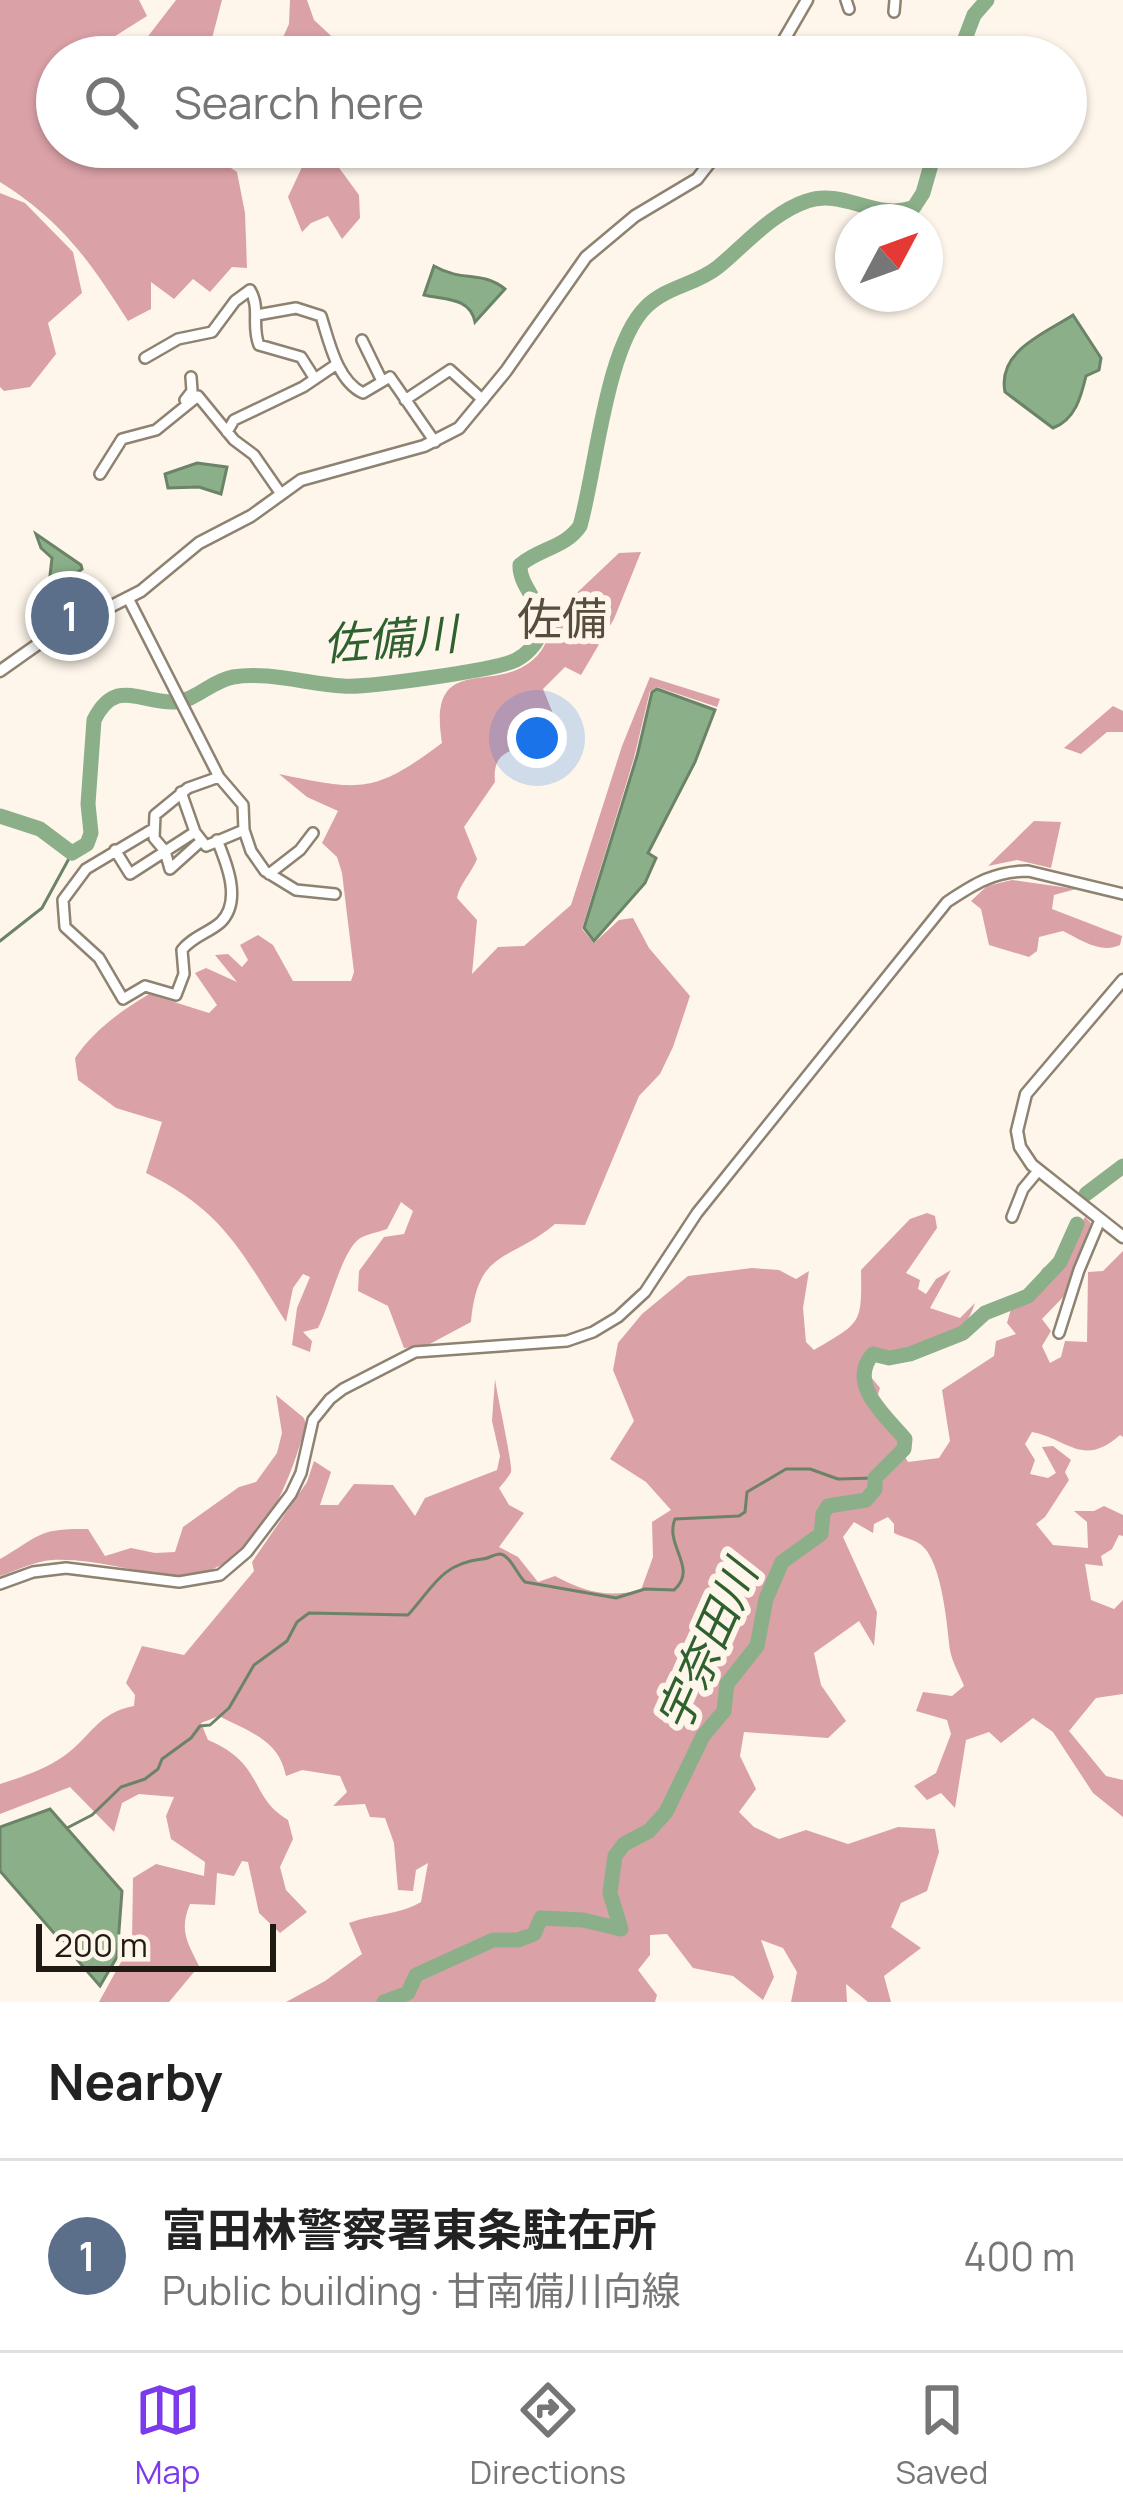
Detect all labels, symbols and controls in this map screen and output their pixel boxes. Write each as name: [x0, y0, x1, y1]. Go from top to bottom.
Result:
search box: [36, 36, 1087, 168]
icon: search: [78, 69, 144, 135]
text: Search here: [174, 71, 424, 133]
north arrow: [835, 204, 943, 312]
pin: 1: [31, 571, 109, 661]
district label: 佐備: [517, 587, 607, 649]
water label: 佐備川: [320, 601, 464, 675]
your location: [507, 708, 567, 768]
water label: 宇奈田川: [641, 1547, 773, 1740]
scale bar: [36, 1918, 276, 1971]
text: 200 m: [54, 1922, 148, 1967]
text: Nearby: [48, 2046, 223, 2115]
text: 富田林警察署東条駐在所: [162, 2198, 657, 2260]
text: 1: [78, 2229, 96, 2283]
text: 400 m: [964, 2229, 1075, 2283]
text: Public building · 甘南備川向線: [162, 2263, 681, 2317]
tab: Map: [135, 2377, 201, 2494]
tab: Directions: [470, 2377, 626, 2494]
tab: Saved: [895, 2377, 988, 2494]

